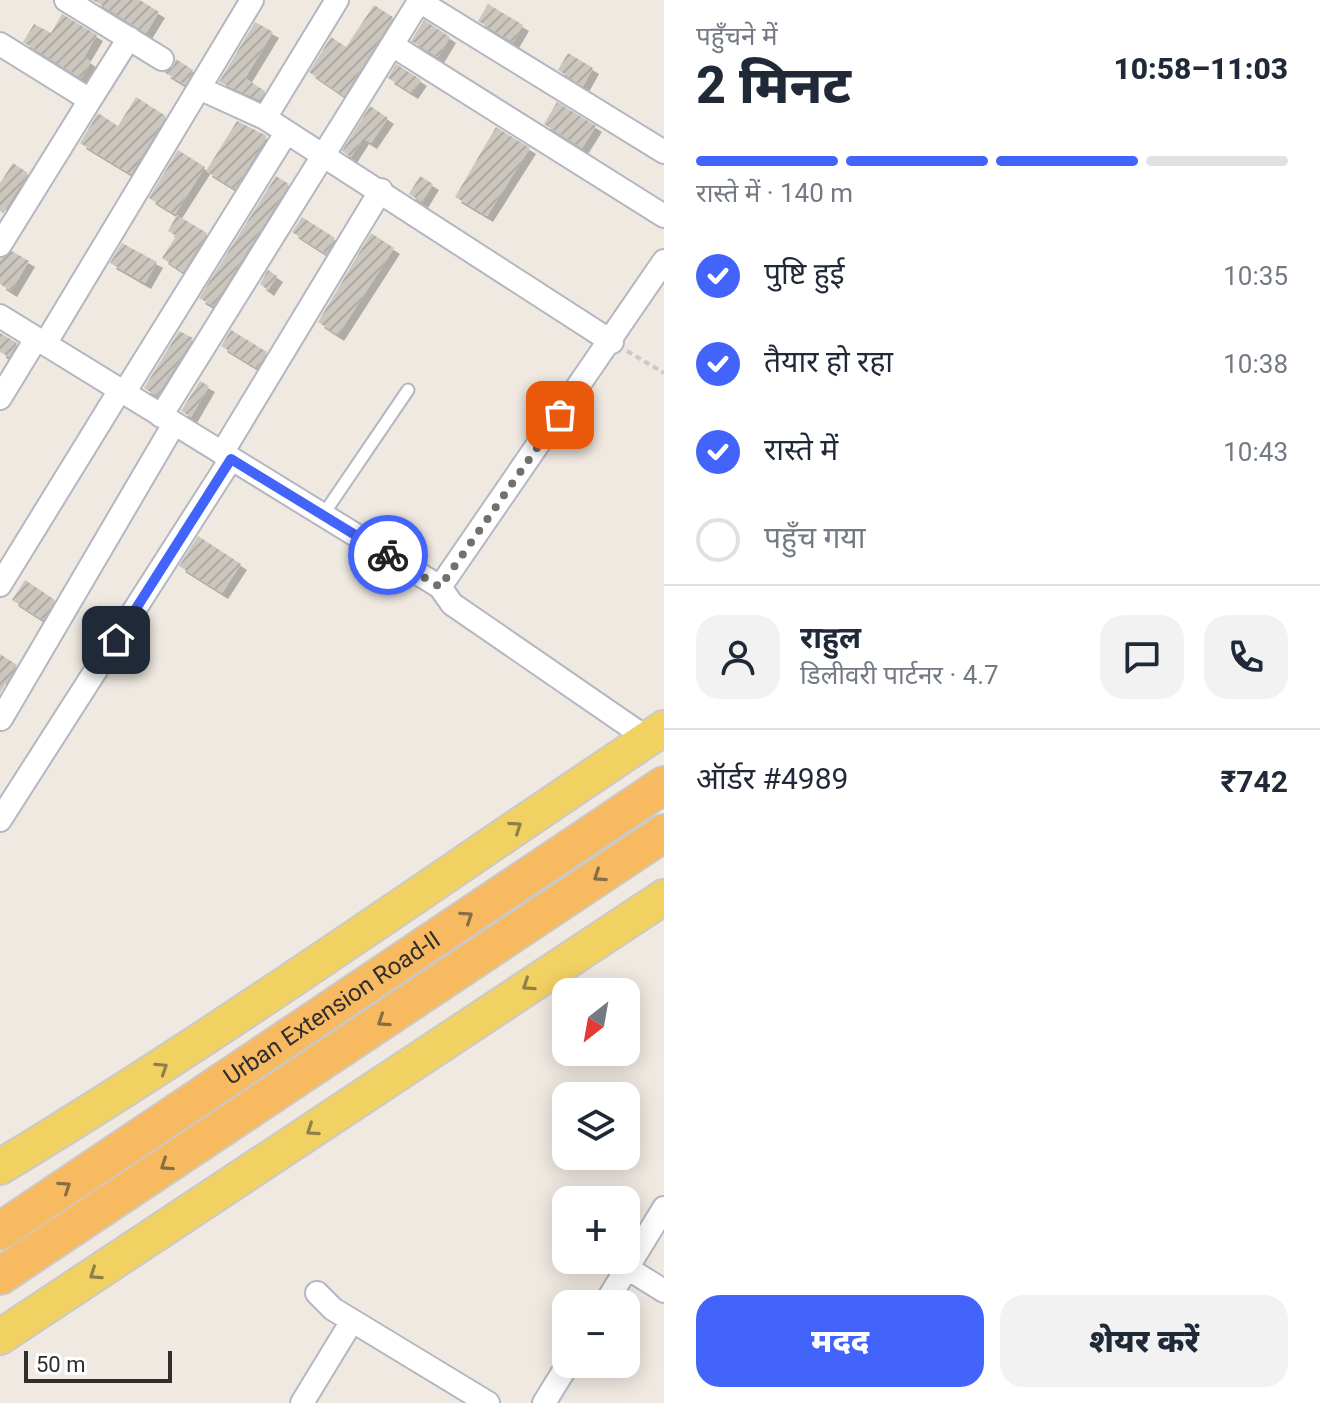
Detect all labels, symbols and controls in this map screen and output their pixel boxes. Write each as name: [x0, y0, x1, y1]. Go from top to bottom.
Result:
text: पहुँचने में: [696, 21, 778, 51]
text: 10:58–11:03: [1113, 51, 1288, 86]
text: 2 मिनट: [696, 55, 851, 116]
text: रास्ते में · 140 m: [696, 178, 853, 208]
icon: check: [696, 254, 740, 298]
text: पुष्टि हुई: [764, 256, 844, 291]
text: 10:35: [1223, 261, 1288, 291]
icon: check: [696, 342, 740, 386]
text: तैयार हो रहा: [764, 344, 893, 379]
text: 10:38: [1223, 349, 1288, 379]
pin: [526, 381, 594, 449]
icon: bag: [538, 393, 582, 437]
icon: check: [696, 430, 740, 474]
text: रास्ते में: [764, 432, 838, 467]
text: 10:43: [1223, 437, 1288, 467]
courier: [348, 515, 428, 595]
text: पहुँच गया: [764, 520, 866, 555]
icon: bike: [366, 533, 410, 577]
pin: [82, 606, 150, 674]
button: person: [696, 615, 780, 699]
button: chat: [1100, 615, 1184, 699]
button: phone: [1204, 615, 1288, 699]
icon: home: [94, 618, 138, 662]
text: राहुल: [800, 620, 861, 655]
text: डिलीवरी पार्टनर · 4.7: [800, 660, 999, 690]
text: ऑर्डर #4989: [696, 761, 848, 796]
text: ₹742: [1221, 764, 1288, 799]
one-way arrow: [507, 822, 521, 837]
one-way arrow: [593, 867, 608, 882]
one-way arrow: [458, 912, 472, 927]
street label: Urban Extension Road-II: [218, 925, 446, 1091]
one-way arrow: [522, 976, 537, 991]
north arrow: [552, 978, 640, 1066]
map controls: [552, 978, 640, 1378]
one-way arrow: [377, 1011, 391, 1026]
one-way arrow: [153, 1062, 168, 1077]
button: layers: [552, 1082, 640, 1170]
one-way arrow: [306, 1120, 320, 1135]
one-way arrow: [161, 1155, 175, 1170]
one-way arrow: [56, 1182, 70, 1197]
button: +: [552, 1186, 640, 1274]
one-way arrow: [89, 1264, 104, 1279]
button: −: [552, 1290, 640, 1378]
button: मदद: [696, 1295, 984, 1387]
button: शेयर करें: [1000, 1295, 1288, 1387]
scale bar: [24, 1347, 172, 1383]
text: 50 m: [36, 1352, 85, 1377]

